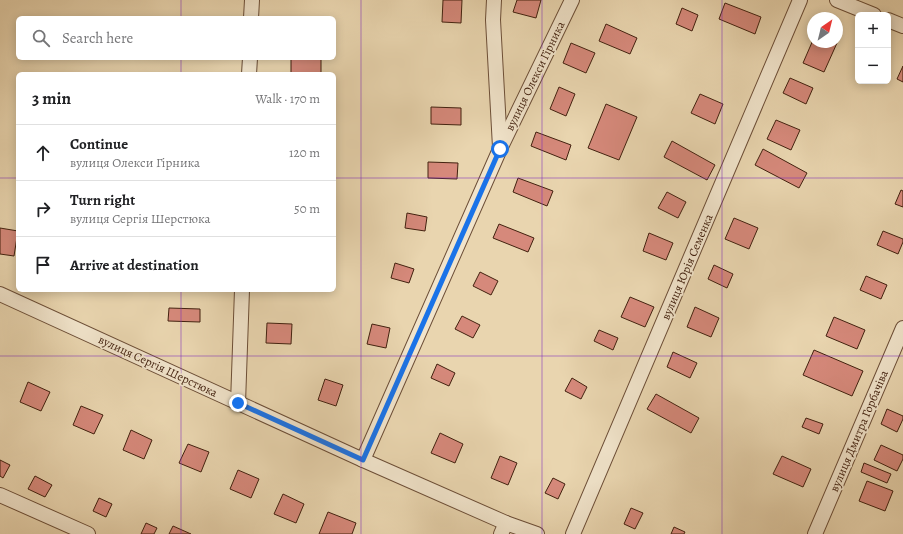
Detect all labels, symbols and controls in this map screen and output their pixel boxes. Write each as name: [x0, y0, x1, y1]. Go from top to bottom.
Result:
north arrow: [807, 12, 843, 48]
map controls: [855, 12, 891, 84]
button: +: [855, 12, 891, 48]
search box: [16, 16, 336, 60]
street label: вулиця Олекси Гірника: [502, 18, 569, 133]
icon: search: [30, 27, 52, 49]
text: Search here: [62, 28, 133, 48]
button: −: [855, 48, 891, 84]
text: 3 min: [32, 87, 71, 110]
text: Walk · 170 m: [255, 90, 320, 107]
text: Continue: [70, 134, 128, 154]
route start: [491, 140, 509, 158]
icon: ahead: [32, 142, 54, 164]
text: 120 m: [289, 144, 320, 161]
text: вулиця Олекси Гірника: [70, 154, 200, 171]
text: Turn right: [70, 190, 135, 210]
icon: right: [32, 198, 54, 220]
text: 50 m: [294, 200, 320, 217]
text: вулиця Сергія Шерстюка: [70, 210, 211, 227]
street label: вулиця Юрія Семенка: [657, 211, 717, 322]
icon: arrive: [32, 254, 54, 276]
text: Arrive at destination: [70, 255, 199, 275]
street label: вулиця Сергія Шерстюка: [96, 331, 221, 401]
street label: вулиця Дмитра Горбачіва: [826, 367, 892, 494]
route end: [229, 394, 247, 412]

